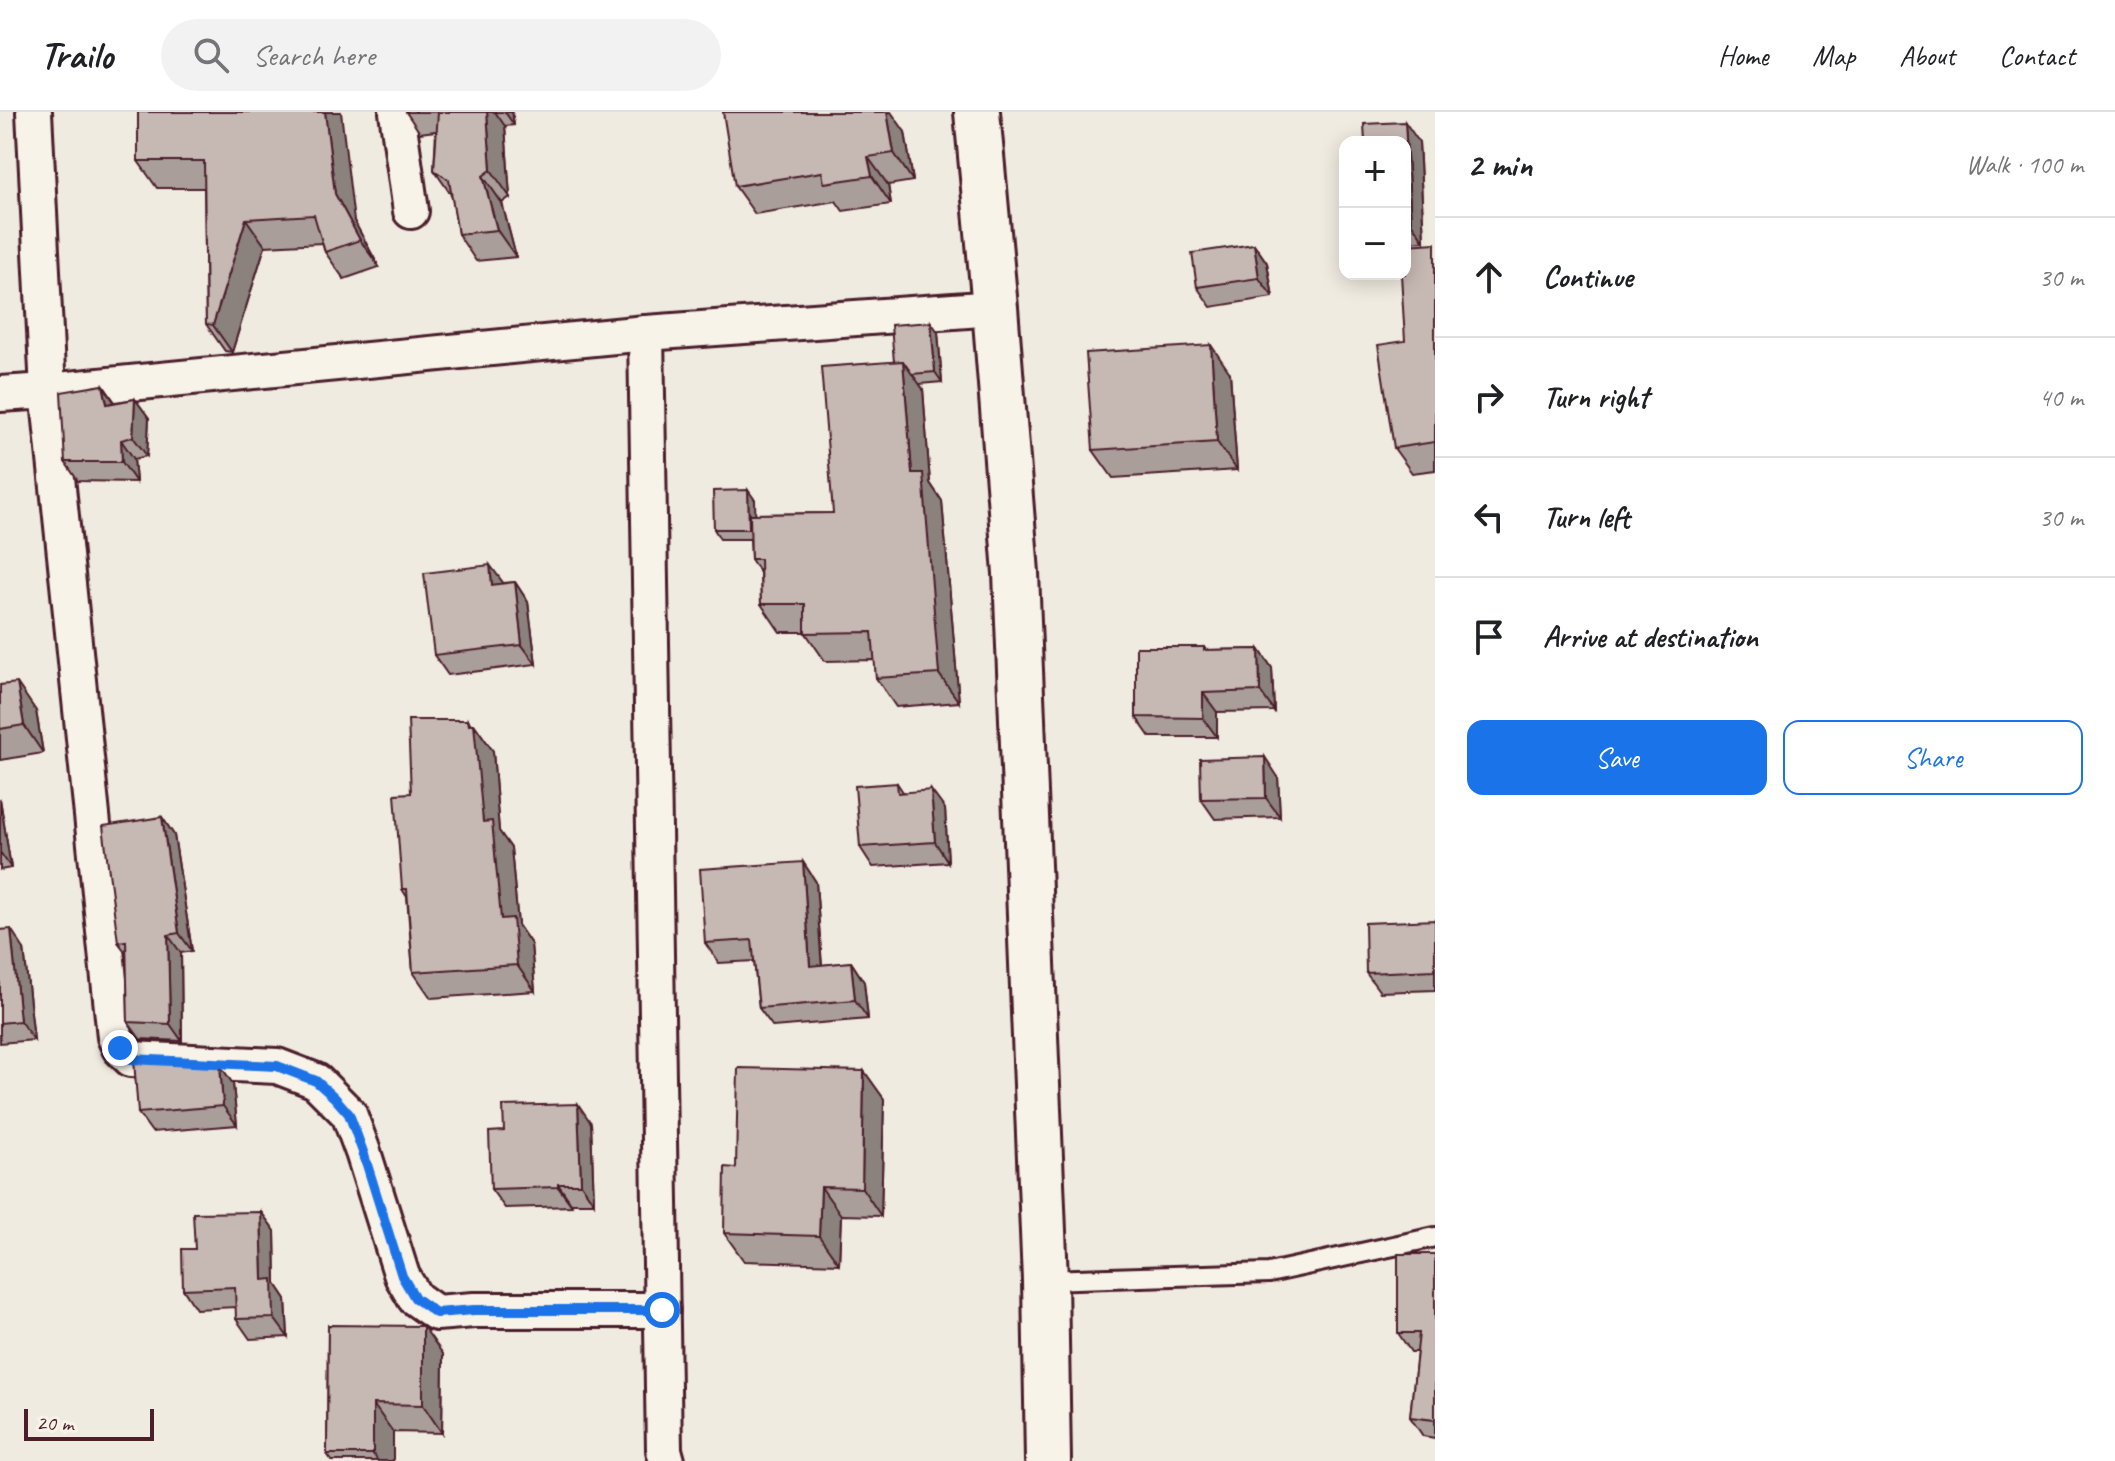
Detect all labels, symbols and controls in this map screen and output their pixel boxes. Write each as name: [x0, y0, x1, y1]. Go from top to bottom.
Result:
search box: [161, 19, 721, 91]
text: Trailo: [40, 32, 113, 79]
icon: search: [189, 33, 233, 77]
text: Search here: [253, 36, 375, 74]
text: Home: [1718, 38, 1768, 73]
text: Map: [1812, 38, 1855, 73]
text: About: [1899, 38, 1955, 73]
text: Contact: [1999, 38, 2075, 73]
map controls: [1339, 136, 1411, 280]
button: +: [1339, 136, 1411, 208]
text: 2 min: [1467, 143, 1532, 186]
text: Walk · 100 m: [1966, 148, 2083, 181]
button: −: [1339, 208, 1411, 280]
icon: ahead: [1467, 255, 1511, 299]
text: Continue: [1543, 258, 1633, 296]
text: 30 m: [2039, 261, 2083, 294]
icon: right: [1467, 375, 1511, 419]
text: Turn right: [1543, 378, 1648, 416]
text: 40 m: [2039, 381, 2083, 414]
icon: left: [1467, 495, 1511, 539]
text: Turn left: [1543, 498, 1630, 536]
text: 30 m: [2039, 501, 2083, 534]
icon: arrive: [1467, 615, 1511, 659]
text: Arrive at destination: [1543, 618, 1758, 656]
button: Save: [1467, 720, 1767, 795]
button: Share: [1783, 720, 2083, 795]
route end: [102, 1030, 138, 1066]
route start: [644, 1292, 680, 1328]
scale bar: [24, 1405, 154, 1441]
text: 20 m: [36, 1409, 73, 1437]

